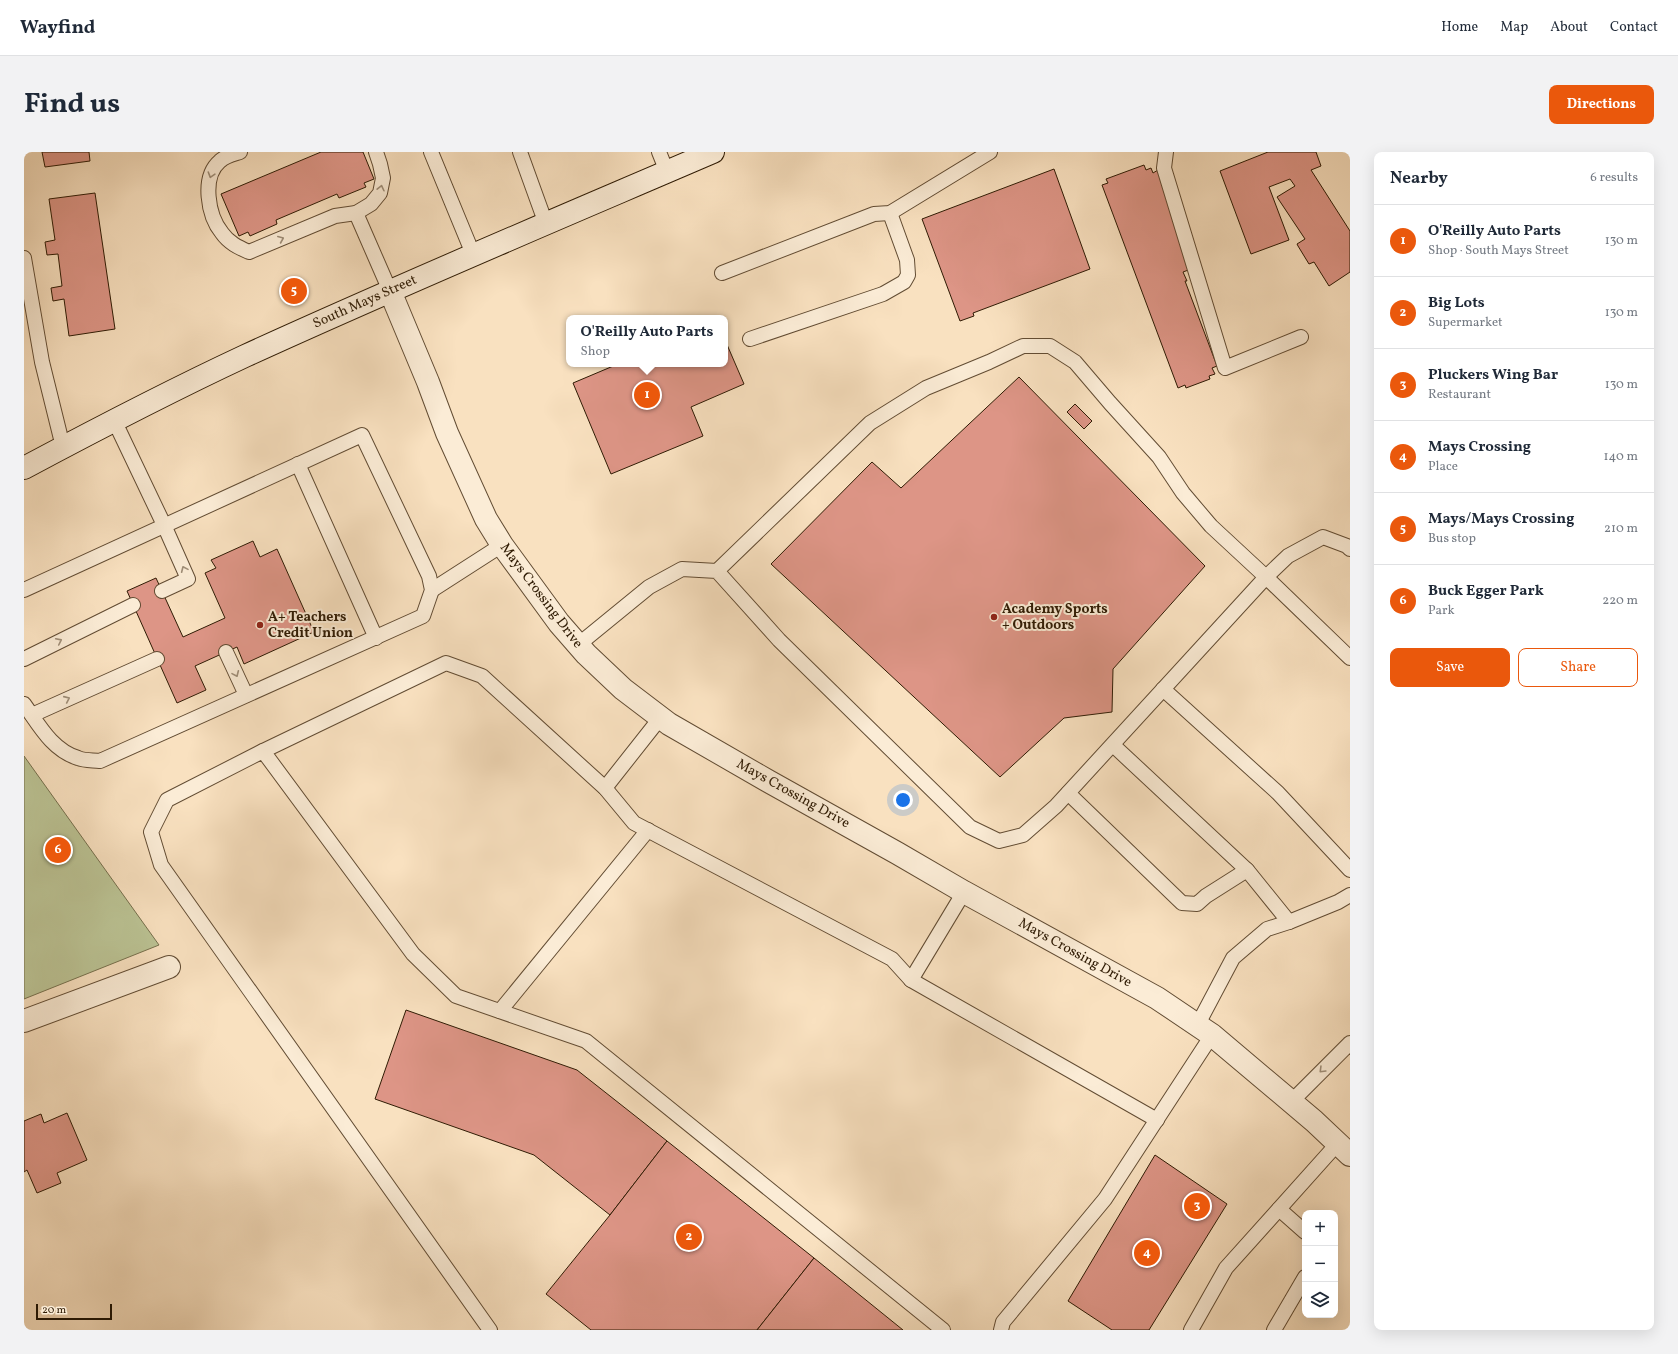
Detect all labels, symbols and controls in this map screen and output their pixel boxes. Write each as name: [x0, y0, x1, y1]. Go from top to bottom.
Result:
text: Wayfind: [20, 15, 95, 41]
text: Home: [1441, 18, 1478, 37]
text: Map: [1500, 18, 1528, 37]
text: About: [1550, 18, 1588, 37]
text: Contact: [1610, 18, 1658, 37]
text: Find us: [24, 85, 120, 124]
button: Directions: [1549, 85, 1654, 124]
text: Nearby: [1390, 167, 1448, 190]
text: 6 results: [1590, 169, 1638, 187]
one-way arrow: [208, 172, 216, 179]
one-way arrow: [376, 184, 384, 191]
text: O'Reilly Auto Parts: [1428, 221, 1561, 242]
text: 1: [1400, 232, 1406, 250]
text: 130 m: [1605, 232, 1638, 250]
one-way arrow: [276, 236, 284, 244]
text: Shop · South Mays Street: [1428, 242, 1569, 260]
street label: South Mays Street: [310, 271, 420, 333]
pin: 5: [281, 276, 307, 306]
text: Big Lots: [1428, 293, 1485, 314]
text: 2: [1400, 304, 1406, 322]
text: 130 m: [1605, 304, 1638, 322]
text: Supermarket: [1428, 314, 1503, 332]
popup: [566, 315, 728, 367]
text: O'Reilly Auto Parts: [581, 322, 713, 343]
text: Shop: [581, 343, 610, 361]
text: Pluckers Wing Bar: [1428, 365, 1558, 386]
text: 3: [1400, 376, 1406, 394]
text: 130 m: [1605, 376, 1638, 394]
pin: 1: [634, 380, 660, 410]
text: Restaurant: [1428, 386, 1491, 404]
text: Mays Crossing: [1428, 437, 1531, 458]
text: 4: [1399, 448, 1407, 466]
text: 140 m: [1604, 448, 1638, 466]
text: Place: [1428, 458, 1458, 476]
text: Mays/Mays Crossing: [1428, 509, 1574, 530]
text: 5: [1400, 520, 1406, 538]
text: 210 m: [1604, 520, 1638, 538]
text: Bus stop: [1428, 530, 1476, 548]
street label: Mays Crossing Drive: [495, 540, 587, 653]
one-way arrow: [180, 566, 188, 573]
text: Buck Egger Park: [1428, 581, 1544, 602]
text: 6: [1399, 592, 1407, 610]
text: 220 m: [1602, 592, 1638, 610]
place label: Academy Sports + Outdoors: [1002, 600, 1108, 635]
text: Park: [1428, 602, 1455, 620]
place label: A+ Teachers Credit Union: [268, 608, 353, 643]
marker: Academy Sports + Outdoors: [989, 612, 999, 622]
marker: A+ Teachers Credit Union: [255, 620, 265, 630]
one-way arrow: [55, 639, 62, 646]
button: Save: [1390, 648, 1510, 687]
button: Share: [1518, 648, 1638, 687]
one-way arrow: [231, 669, 239, 677]
one-way arrow: [63, 696, 71, 704]
street label: Mays Crossing Drive: [733, 755, 854, 833]
your location: [893, 790, 913, 810]
pin: 6: [45, 835, 71, 865]
street label: Mays Crossing Drive: [1015, 914, 1136, 992]
one-way arrow: [1319, 1065, 1327, 1073]
pin: 3: [1184, 1191, 1210, 1221]
map controls: [1302, 1210, 1338, 1318]
button: +: [1302, 1210, 1338, 1246]
pin: 2: [676, 1222, 702, 1252]
pin: 4: [1134, 1238, 1160, 1268]
button: −: [1302, 1246, 1338, 1282]
button: layers: [1302, 1282, 1338, 1318]
scale bar: [36, 1302, 112, 1321]
text: 20 m: [42, 1303, 66, 1318]

